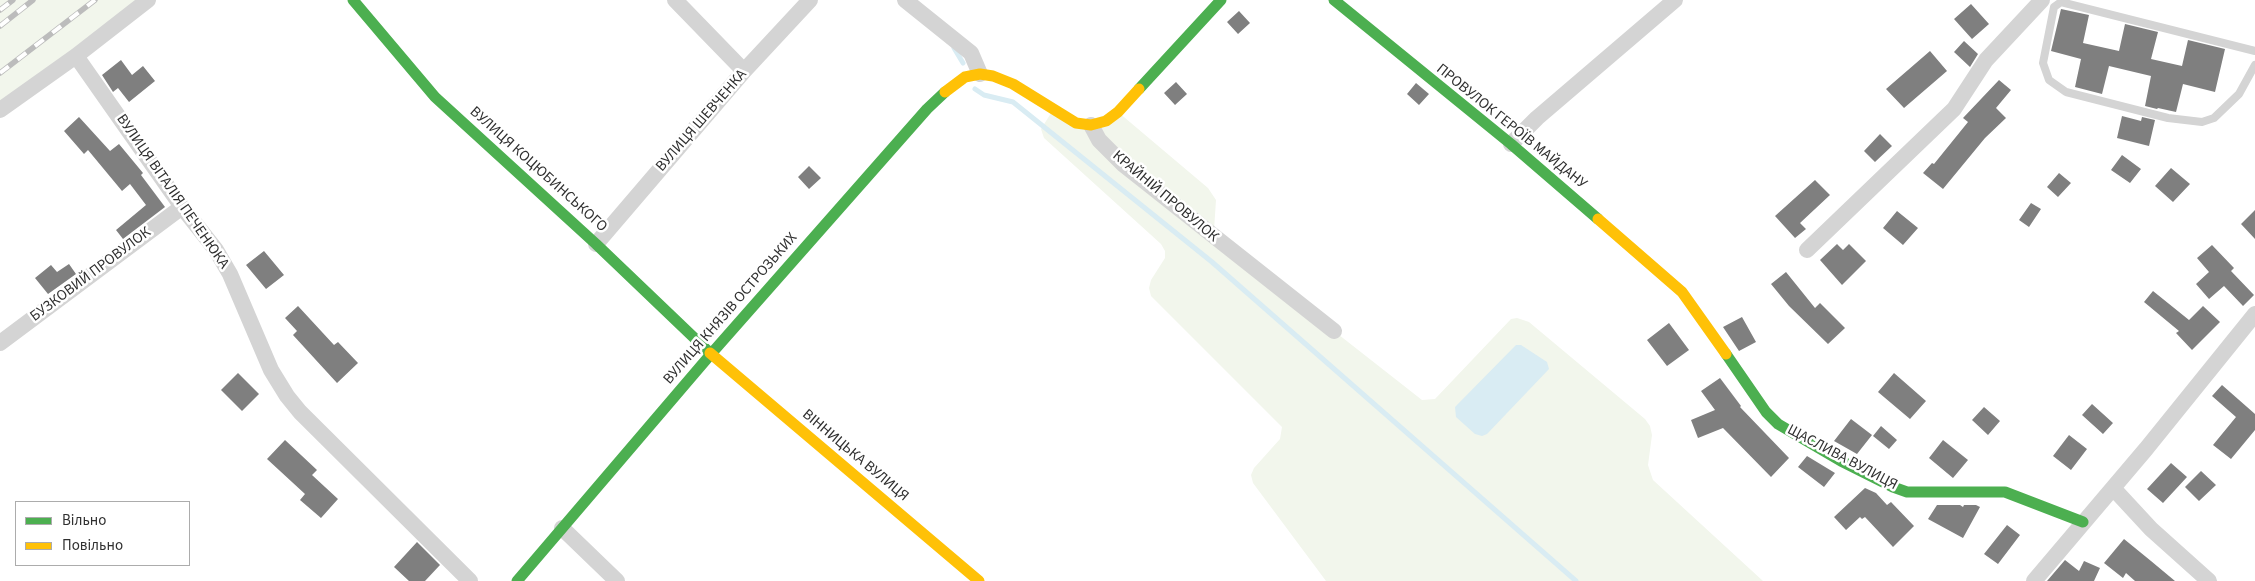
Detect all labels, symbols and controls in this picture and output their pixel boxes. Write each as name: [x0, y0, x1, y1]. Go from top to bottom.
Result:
street label: ПРОВУЛОК ГЕРОЇВ МАЙДАНУ: [1432, 61, 1590, 193]
street label: ВУЛИЦЯ ШЕВЧЕНКА: [653, 66, 751, 176]
street label: ВУЛИЦЯ КОЦЮБИНСЬКОГО: [466, 103, 610, 237]
street label: ВУЛИЦЯ ВІТАЛІЯ ПЕЧЕНЮКА: [112, 111, 232, 273]
street label: КРАЙНІЙ ПРОВУЛОК: [1108, 147, 1222, 247]
street label: БУЗКОВИЙ ПРОВУЛОК: [27, 224, 155, 326]
street label: ВУЛИЦЯ КНЯЗІВ ОСТРОЗЬКИХ: [660, 230, 802, 388]
street label: ВІННИЦЬКА ВУЛИЦЯ: [798, 406, 912, 506]
street label: ЩАСЛИВА ВУЛИЦЯ: [1784, 421, 1900, 495]
legend: [15, 501, 190, 566]
text: Вільно: [62, 510, 106, 531]
text: Повільно: [62, 535, 123, 556]

